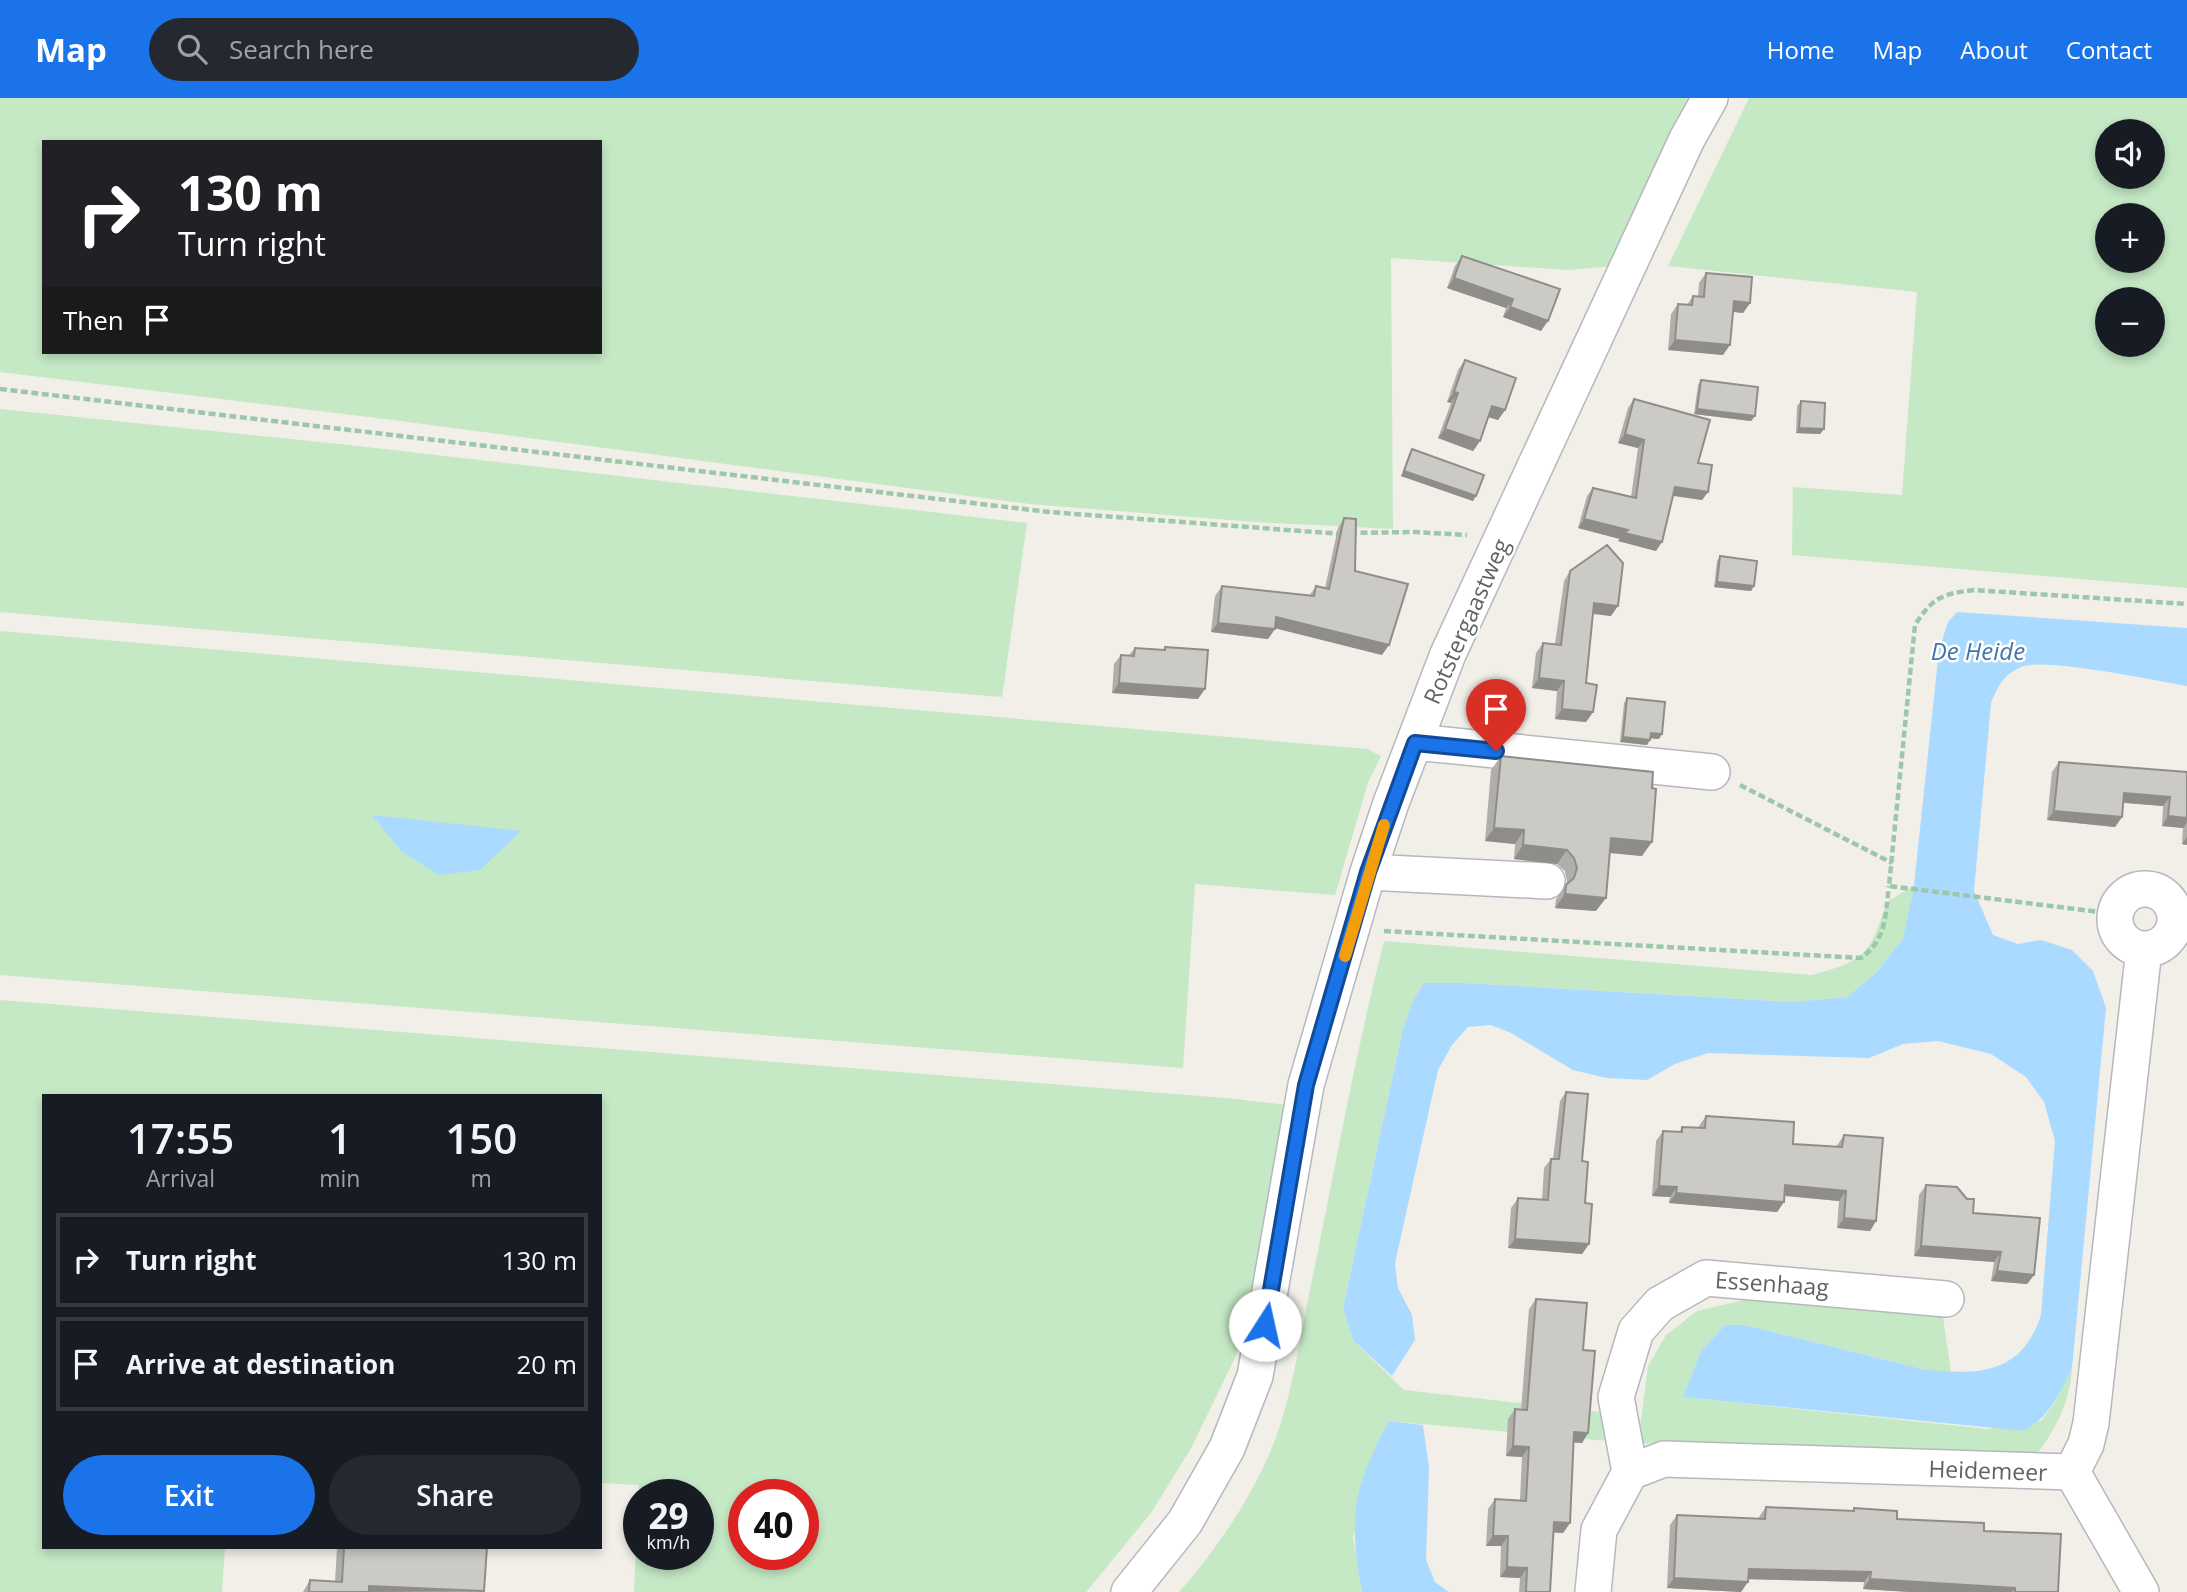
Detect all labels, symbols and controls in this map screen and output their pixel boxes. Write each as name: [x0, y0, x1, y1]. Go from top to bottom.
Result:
search box: [149, 18, 639, 81]
text: Map: [35, 27, 107, 72]
icon: search: [173, 30, 211, 68]
text: Search here: [229, 31, 374, 67]
text: Home: [1767, 33, 1835, 66]
text: Map: [1873, 33, 1922, 66]
text: About: [1960, 33, 2028, 66]
text: Contact: [2066, 33, 2152, 66]
map controls: [2095, 119, 2165, 357]
button: sound: [2095, 119, 2165, 189]
text: 130 m: [178, 159, 323, 225]
icon: right: [63, 168, 154, 259]
button: +: [2095, 203, 2165, 273]
text: Turn right: [178, 222, 326, 265]
button: −: [2095, 287, 2165, 357]
icon: arrive: [138, 301, 176, 339]
text: Then: [63, 302, 124, 338]
street label: Rotstergaastweg: [1415, 533, 1517, 709]
water label: De Heide: [1931, 634, 2025, 667]
pin: [1466, 679, 1526, 751]
icon: arrive: [1477, 690, 1515, 728]
text: 17:55: [127, 1109, 234, 1166]
text: 1: [328, 1109, 352, 1166]
text: 150: [445, 1109, 517, 1166]
text: Arrival: [146, 1162, 215, 1194]
text: min: [319, 1162, 360, 1194]
text: m: [471, 1162, 492, 1194]
icon: right: [67, 1241, 105, 1279]
text: Turn right: [126, 1242, 257, 1278]
text: 130 m: [502, 1242, 577, 1278]
street label: Essenhaag: [1714, 1263, 1830, 1303]
position arrow: [1228, 1288, 1302, 1362]
icon: arrive: [67, 1345, 105, 1383]
text: Arrive at destination: [126, 1346, 395, 1382]
text: 20 m: [516, 1346, 577, 1382]
street label: Heidemeer: [1928, 1452, 2049, 1488]
button: Exit: [63, 1455, 315, 1535]
button: Share: [329, 1455, 581, 1535]
speed limit sign: 40: [728, 1479, 819, 1570]
text: 29: [648, 1492, 689, 1539]
text: km/h: [647, 1530, 690, 1554]

